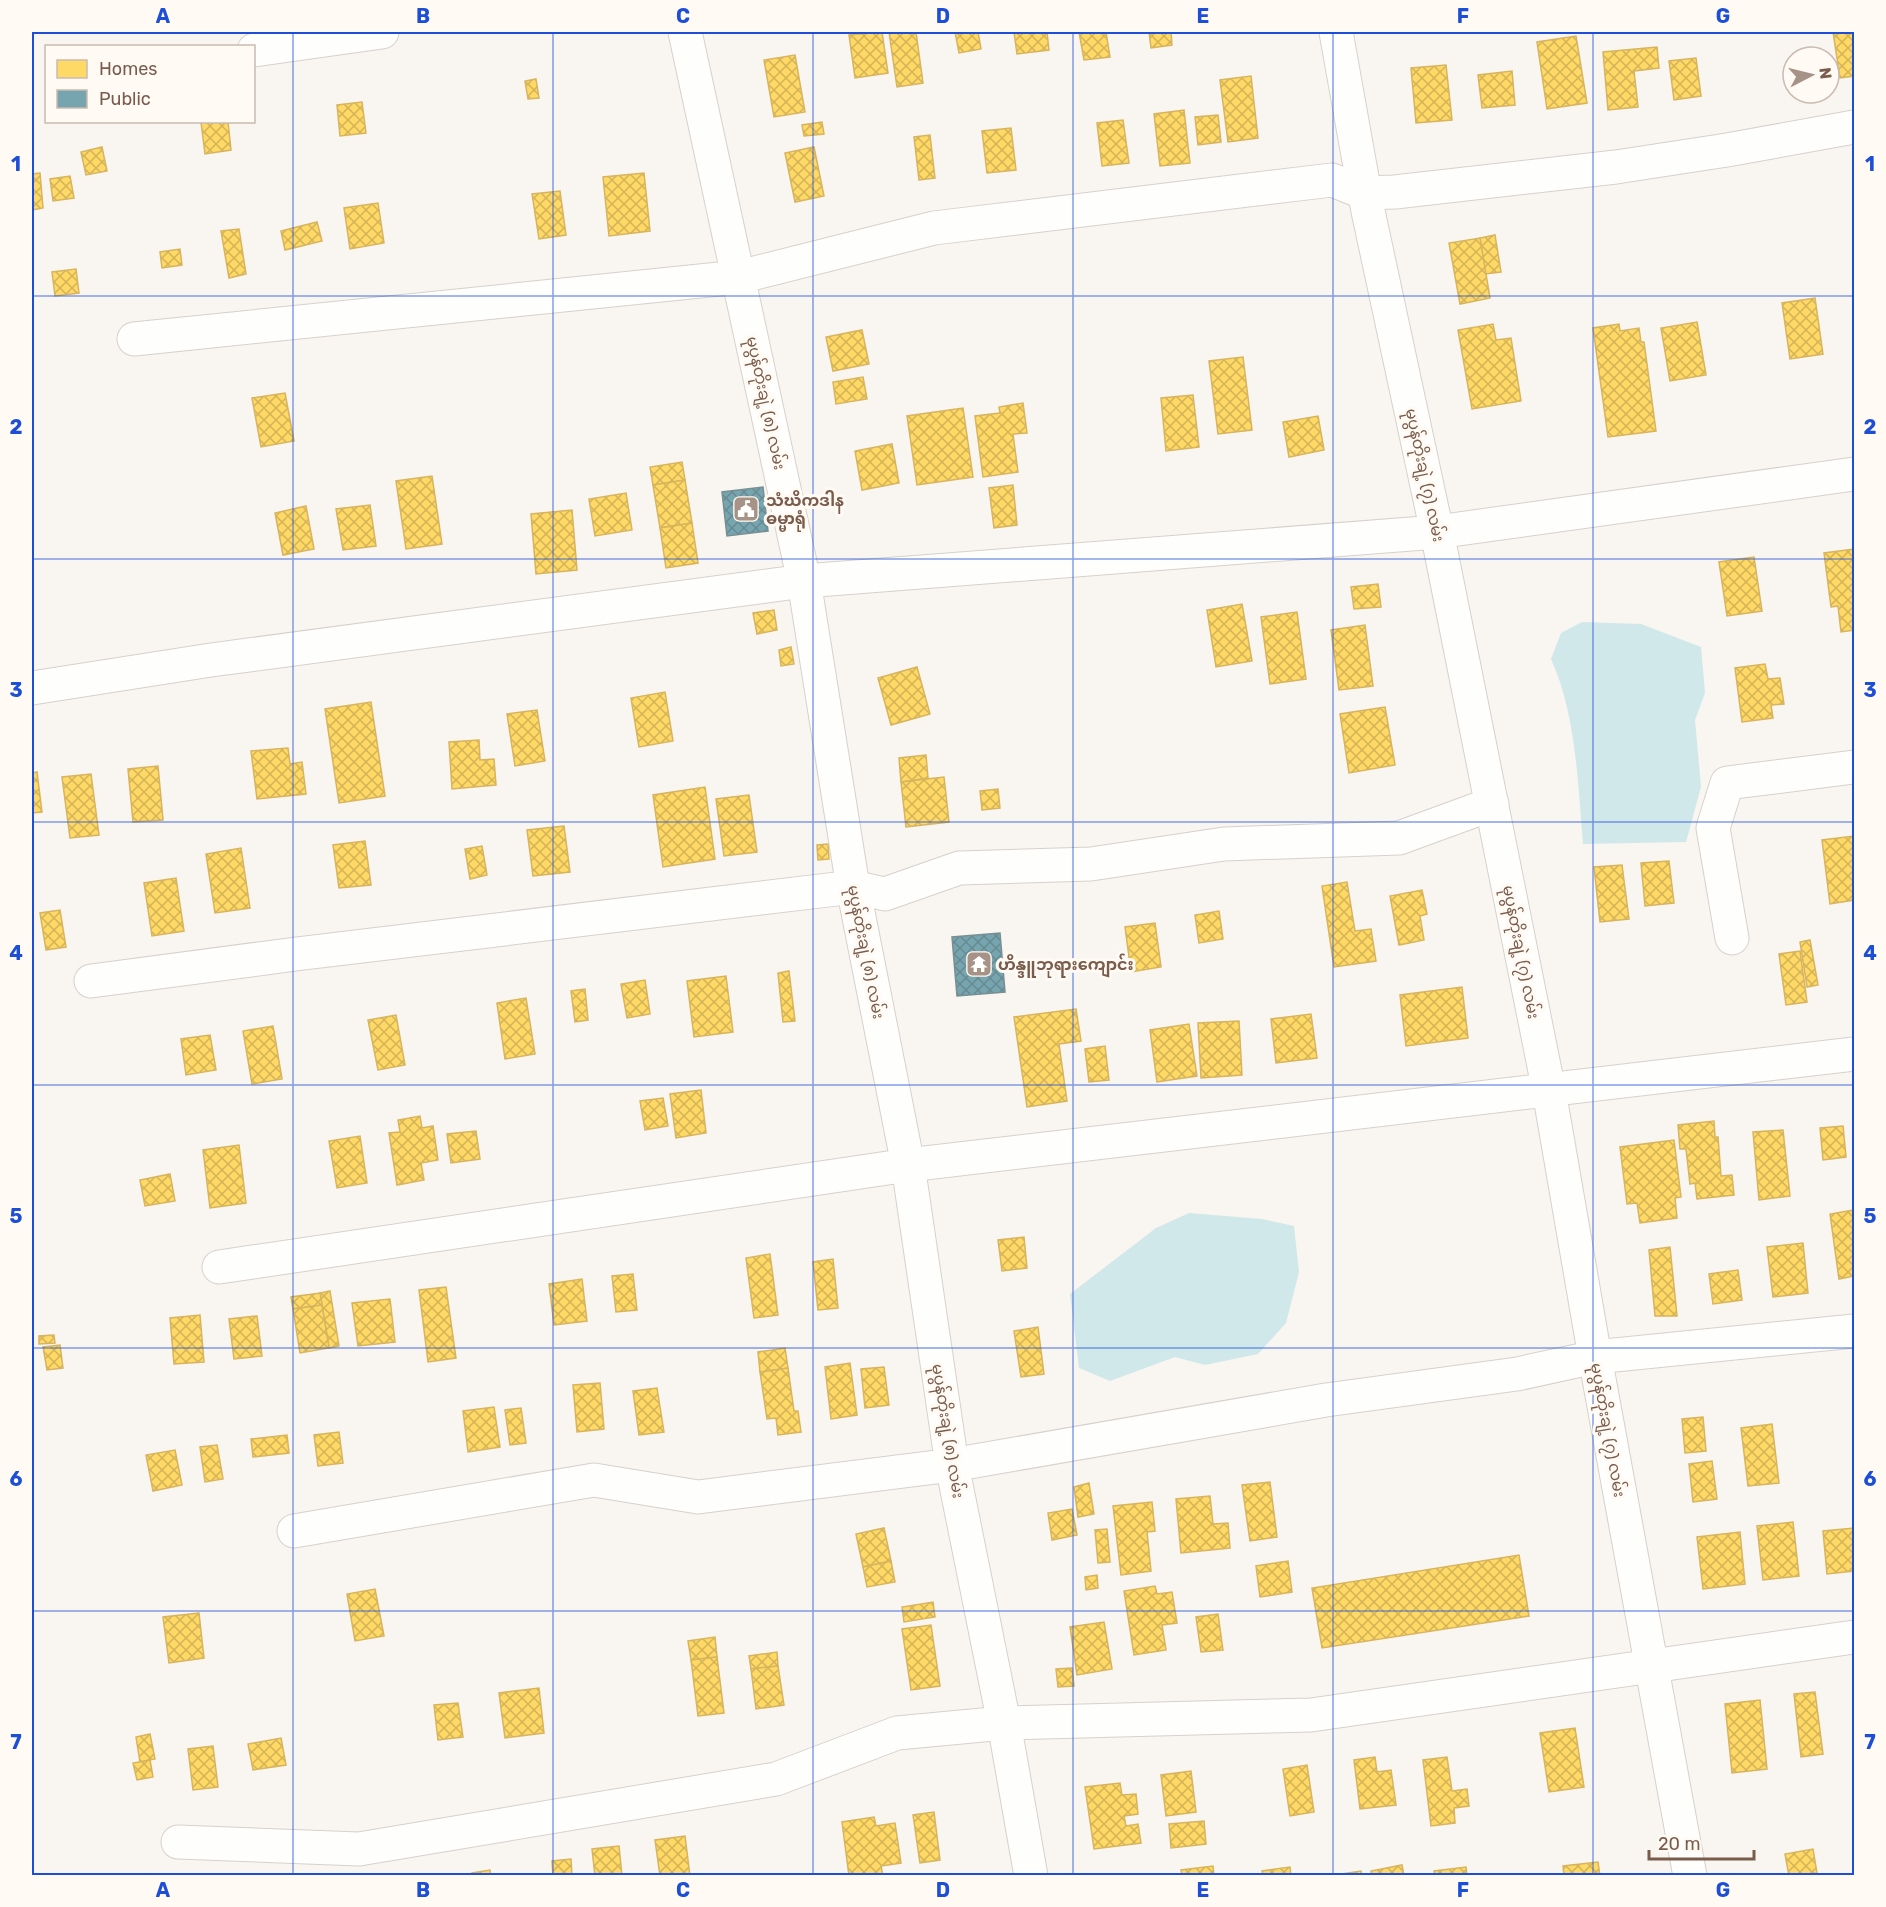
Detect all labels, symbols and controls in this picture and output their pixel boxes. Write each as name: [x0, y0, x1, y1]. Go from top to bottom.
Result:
text: A: [156, 4, 171, 28]
text: B: [416, 4, 430, 28]
text: C: [676, 4, 690, 28]
text: D: [936, 4, 950, 28]
text: E: [1197, 4, 1209, 28]
text: F: [1457, 4, 1469, 28]
text: G: [1716, 4, 1730, 28]
legend: [45, 45, 255, 123]
north arrow: [1781, 45, 1841, 105]
text: Homes: [99, 58, 157, 80]
text: N: [1815, 66, 1836, 80]
text: Public: [99, 88, 151, 110]
text: 1: [11, 152, 21, 176]
text: 1: [1865, 152, 1875, 176]
street label: မုပွန်တိုးချဲ့ (၈) လမ်း: [738, 334, 791, 472]
street label: မုပွန်တိုးချဲ့ (၇) လမ်း: [1397, 406, 1450, 544]
text: 2: [10, 415, 23, 439]
text: 2: [1864, 415, 1877, 439]
place label: သံဃိကဒါန ဓမ္မာရုံ: [766, 490, 844, 532]
public building icon: သံဃိကဒါန ဓမ္မာရုံ: [731, 494, 761, 524]
text: 3: [9, 678, 23, 702]
text: 3: [1863, 678, 1877, 702]
street label: မုပွန်တိုးချဲ့ (၈) လမ်း: [839, 883, 890, 1021]
street label: မုပွန်တိုးချဲ့ (၇) လမ်း: [1494, 883, 1545, 1021]
text: 4: [9, 941, 23, 965]
text: 4: [1863, 941, 1877, 965]
temple icon: ဟိန္ဒူဘုရားကျောင်း: [964, 949, 994, 979]
place label: ဟိန္ဒူဘုရားကျောင်း: [998, 953, 1134, 978]
text: 5: [10, 1204, 23, 1228]
text: 5: [1864, 1204, 1877, 1228]
street label: မုပွန်တိုးချဲ့ (၇) လမ်း: [1582, 1361, 1631, 1499]
street label: မုပွန်တိုးချဲ့ (၈) လမ်း: [923, 1362, 970, 1500]
text: 6: [9, 1467, 23, 1491]
text: 6: [1863, 1467, 1877, 1491]
text: 7: [10, 1730, 22, 1754]
text: 7: [1864, 1730, 1876, 1754]
scale bar: [1649, 1823, 1754, 1861]
text: 20 m: [1658, 1833, 1700, 1855]
text: A: [156, 1878, 171, 1902]
text: B: [416, 1878, 430, 1902]
text: C: [676, 1878, 690, 1902]
text: D: [936, 1878, 950, 1902]
text: E: [1197, 1878, 1209, 1902]
text: F: [1457, 1878, 1469, 1902]
text: G: [1716, 1878, 1730, 1902]

